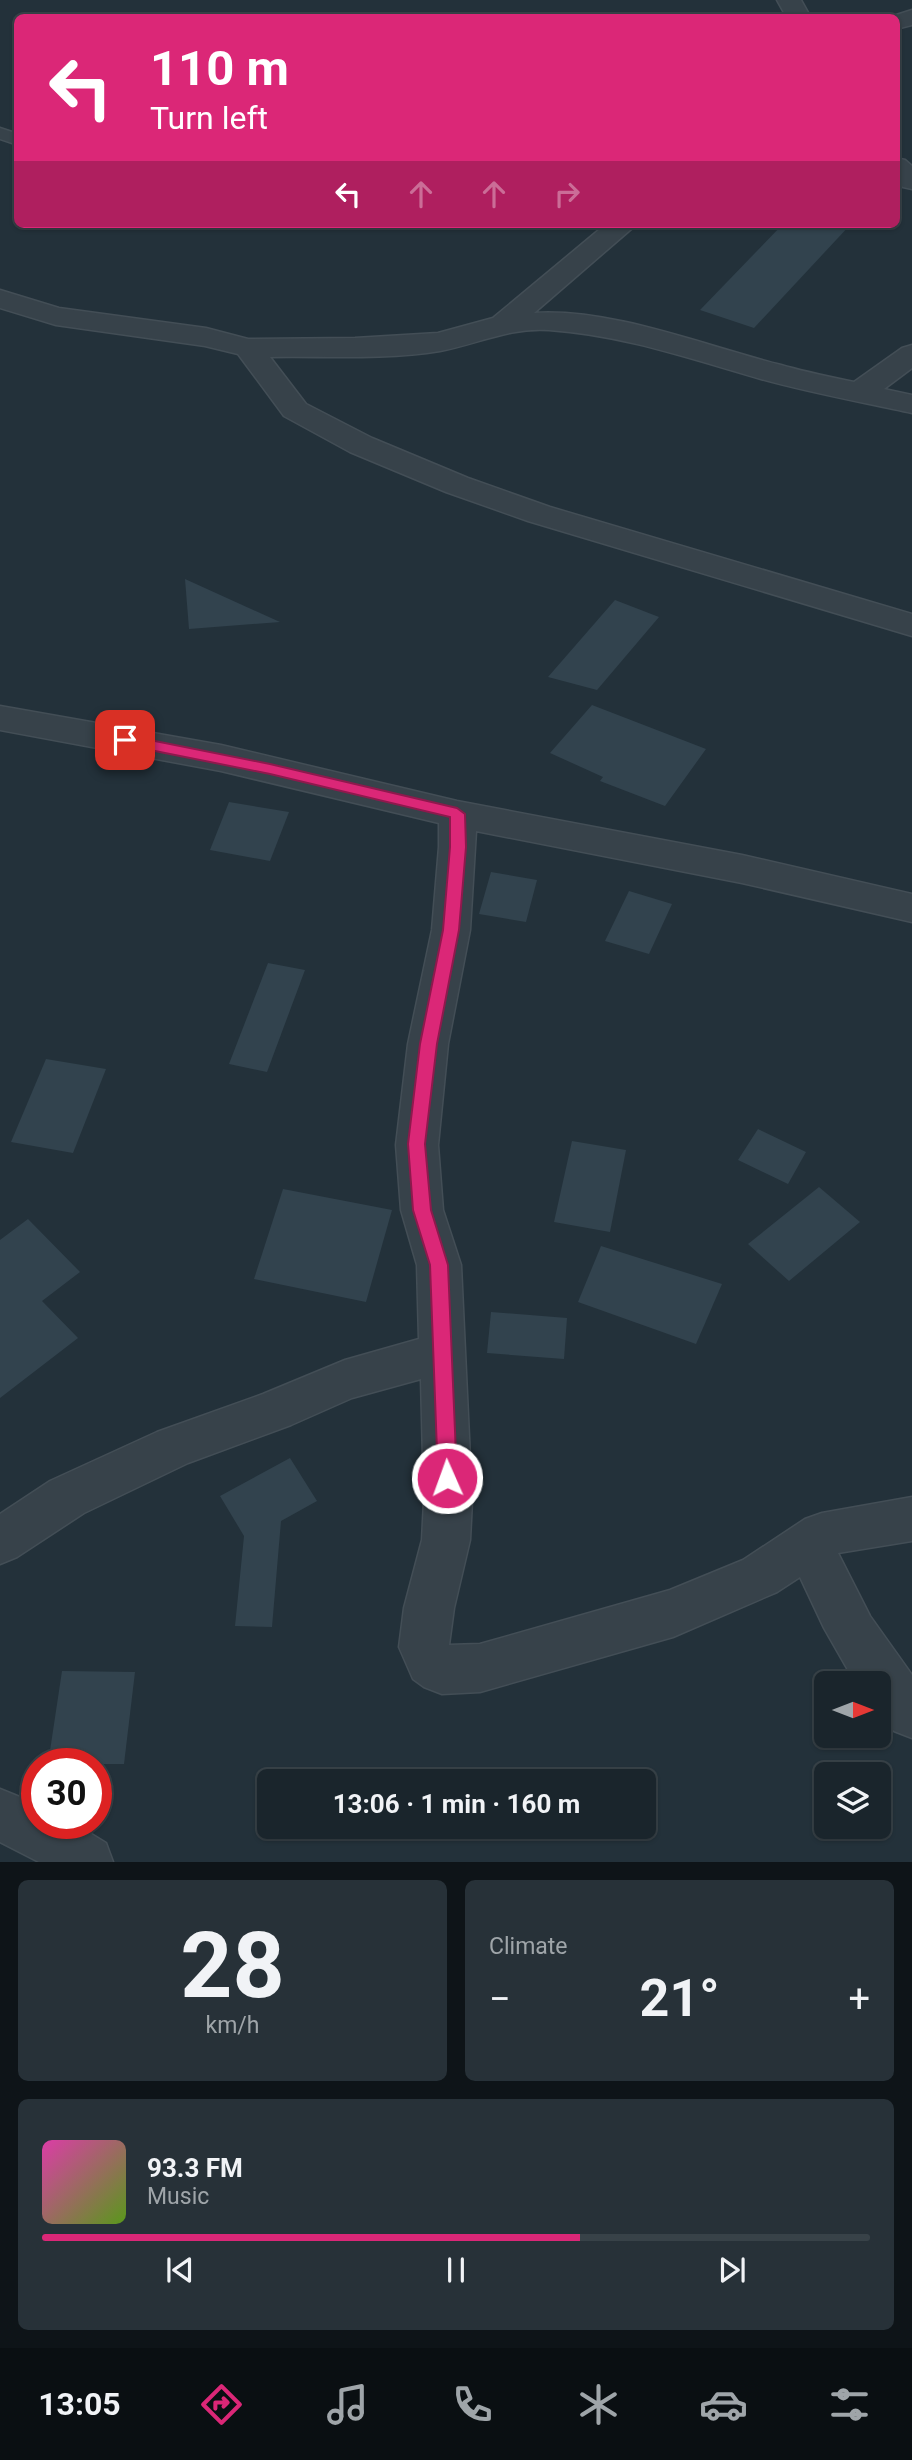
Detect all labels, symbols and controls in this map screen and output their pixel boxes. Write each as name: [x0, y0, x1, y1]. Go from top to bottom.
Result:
text: 110 m: [150, 40, 289, 97]
icon: left: [35, 42, 126, 133]
text: Turn left: [150, 99, 268, 137]
icon: left: [329, 175, 367, 213]
icon: ahead: [402, 175, 440, 213]
icon: ahead: [475, 175, 513, 213]
icon: right: [548, 175, 586, 213]
pin: [95, 710, 155, 770]
icon: arrive: [106, 721, 144, 759]
position arrow: [410, 1441, 484, 1515]
north arrow: [814, 1671, 891, 1748]
map controls: [814, 1671, 891, 1839]
speed limit sign: 30: [21, 1748, 112, 1839]
button: layers: [814, 1762, 891, 1839]
text: 13:06 · 1 min · 160 m: [333, 1789, 580, 1819]
text: 28: [180, 1913, 285, 2019]
text: Climate: [489, 1933, 568, 1960]
text: 21°: [640, 1968, 720, 2029]
text: −: [489, 1977, 511, 2021]
text: +: [848, 1977, 870, 2021]
text: km/h: [206, 2012, 260, 2039]
text: 93.3 FM: [147, 2153, 243, 2183]
text: Music: [147, 2183, 209, 2210]
icon: previous: [161, 2251, 199, 2289]
icon: pause: [437, 2251, 475, 2289]
icon: next: [713, 2251, 751, 2289]
icon: directions: [197, 2380, 246, 2429]
icon: music: [323, 2380, 372, 2429]
icon: phone: [448, 2380, 497, 2429]
icon: climate: [574, 2380, 623, 2429]
icon: car: [699, 2380, 748, 2429]
icon: filters: [825, 2380, 874, 2429]
text: 13:05: [38, 2385, 121, 2423]

